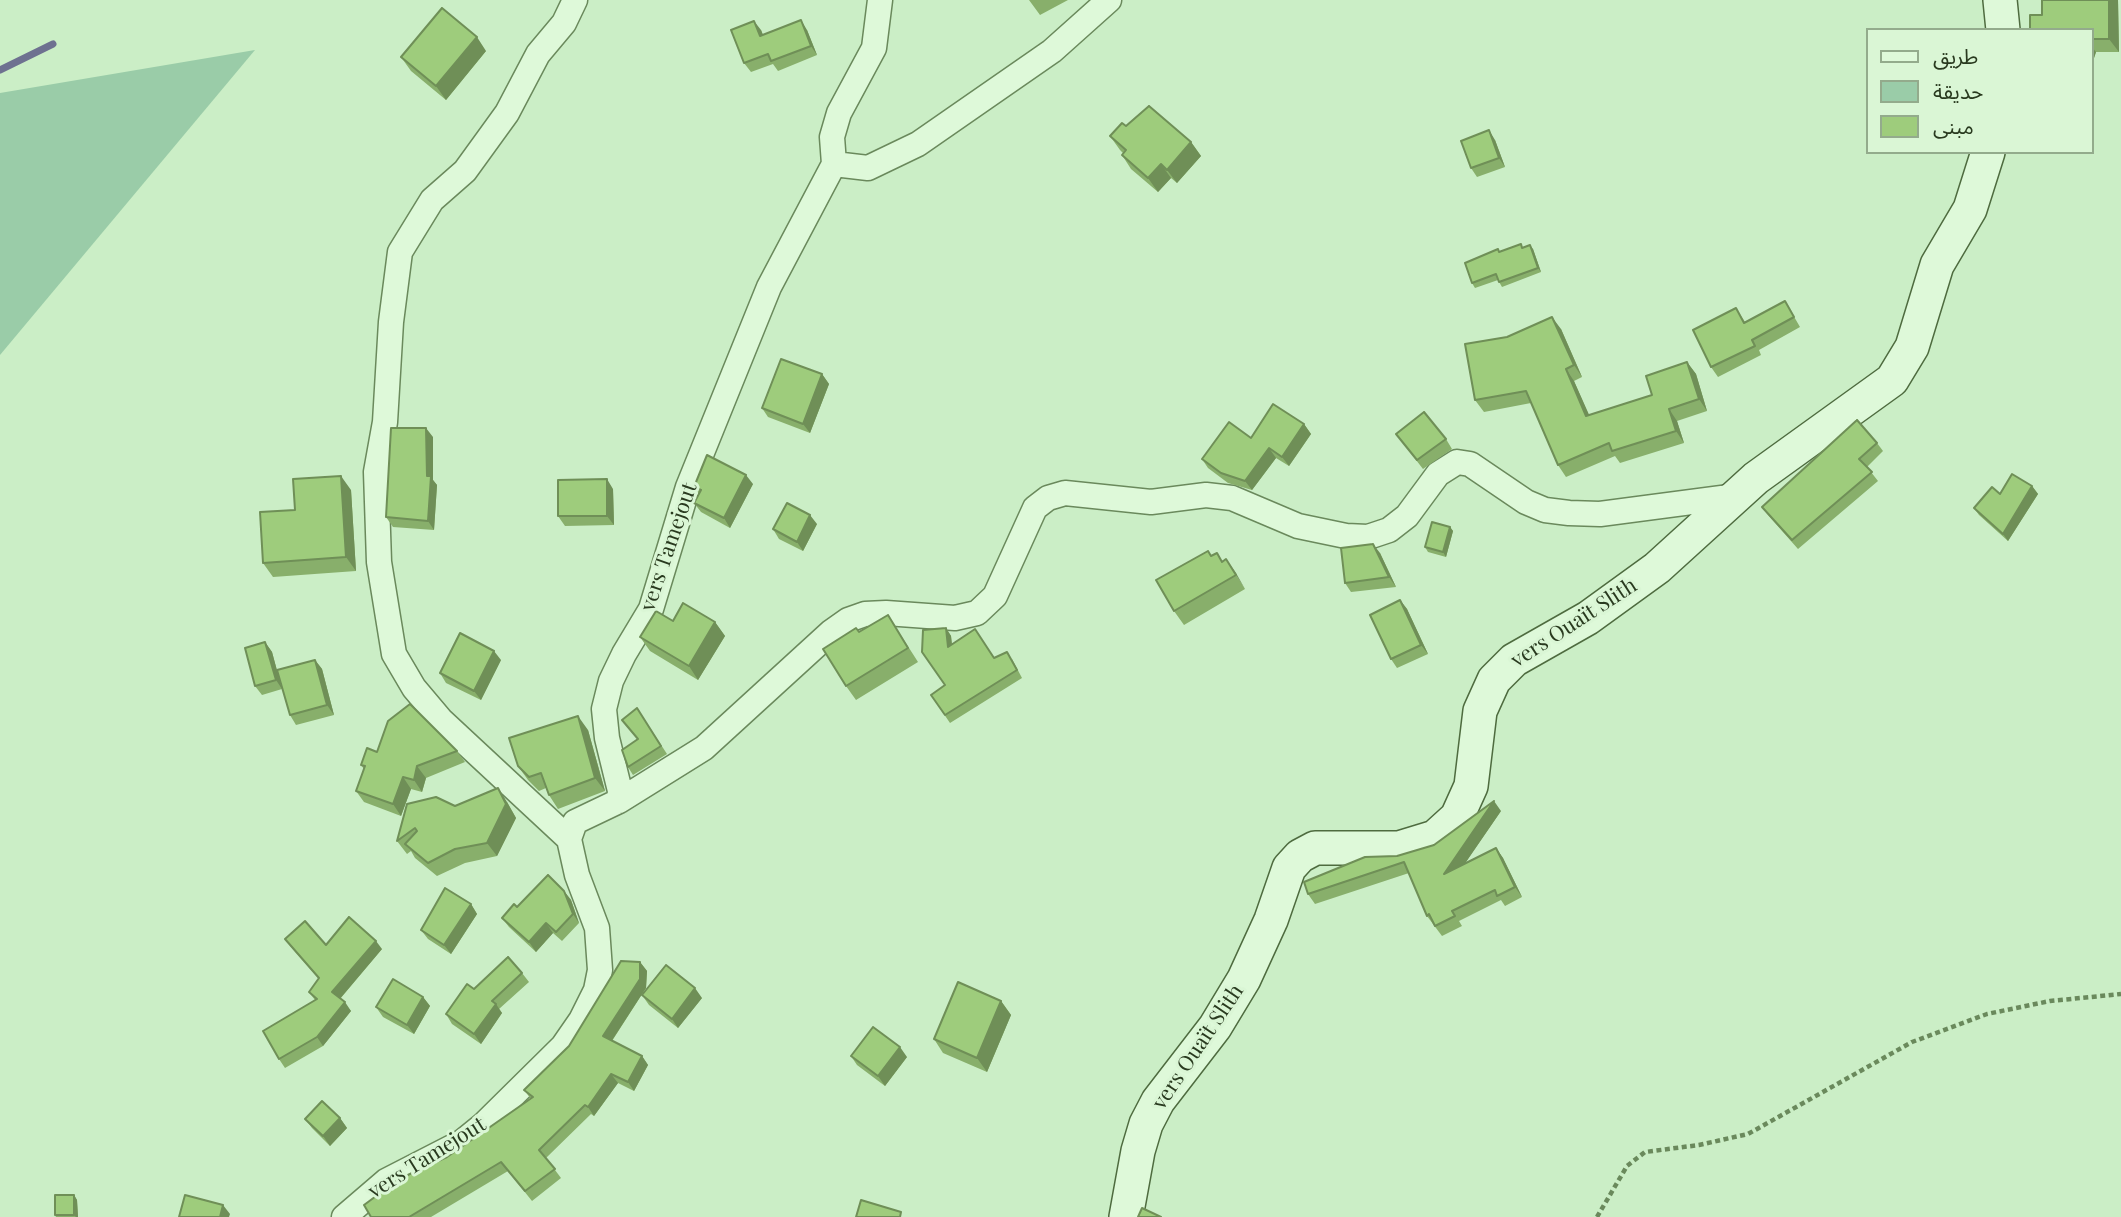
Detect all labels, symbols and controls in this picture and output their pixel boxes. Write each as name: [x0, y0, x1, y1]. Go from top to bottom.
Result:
legend: [1866, 28, 2093, 154]
text: طريق: [1933, 41, 1978, 69]
text: حديقة: [1933, 76, 1983, 104]
text: مبنى: [1933, 111, 1974, 139]
street label: vers Tamejout: [635, 480, 703, 614]
street label: vers Ouaït Slith: [1506, 573, 1642, 673]
street label: vers Ouaït Slith: [1147, 980, 1249, 1114]
street label: vers Tamejout: [364, 1112, 490, 1204]

